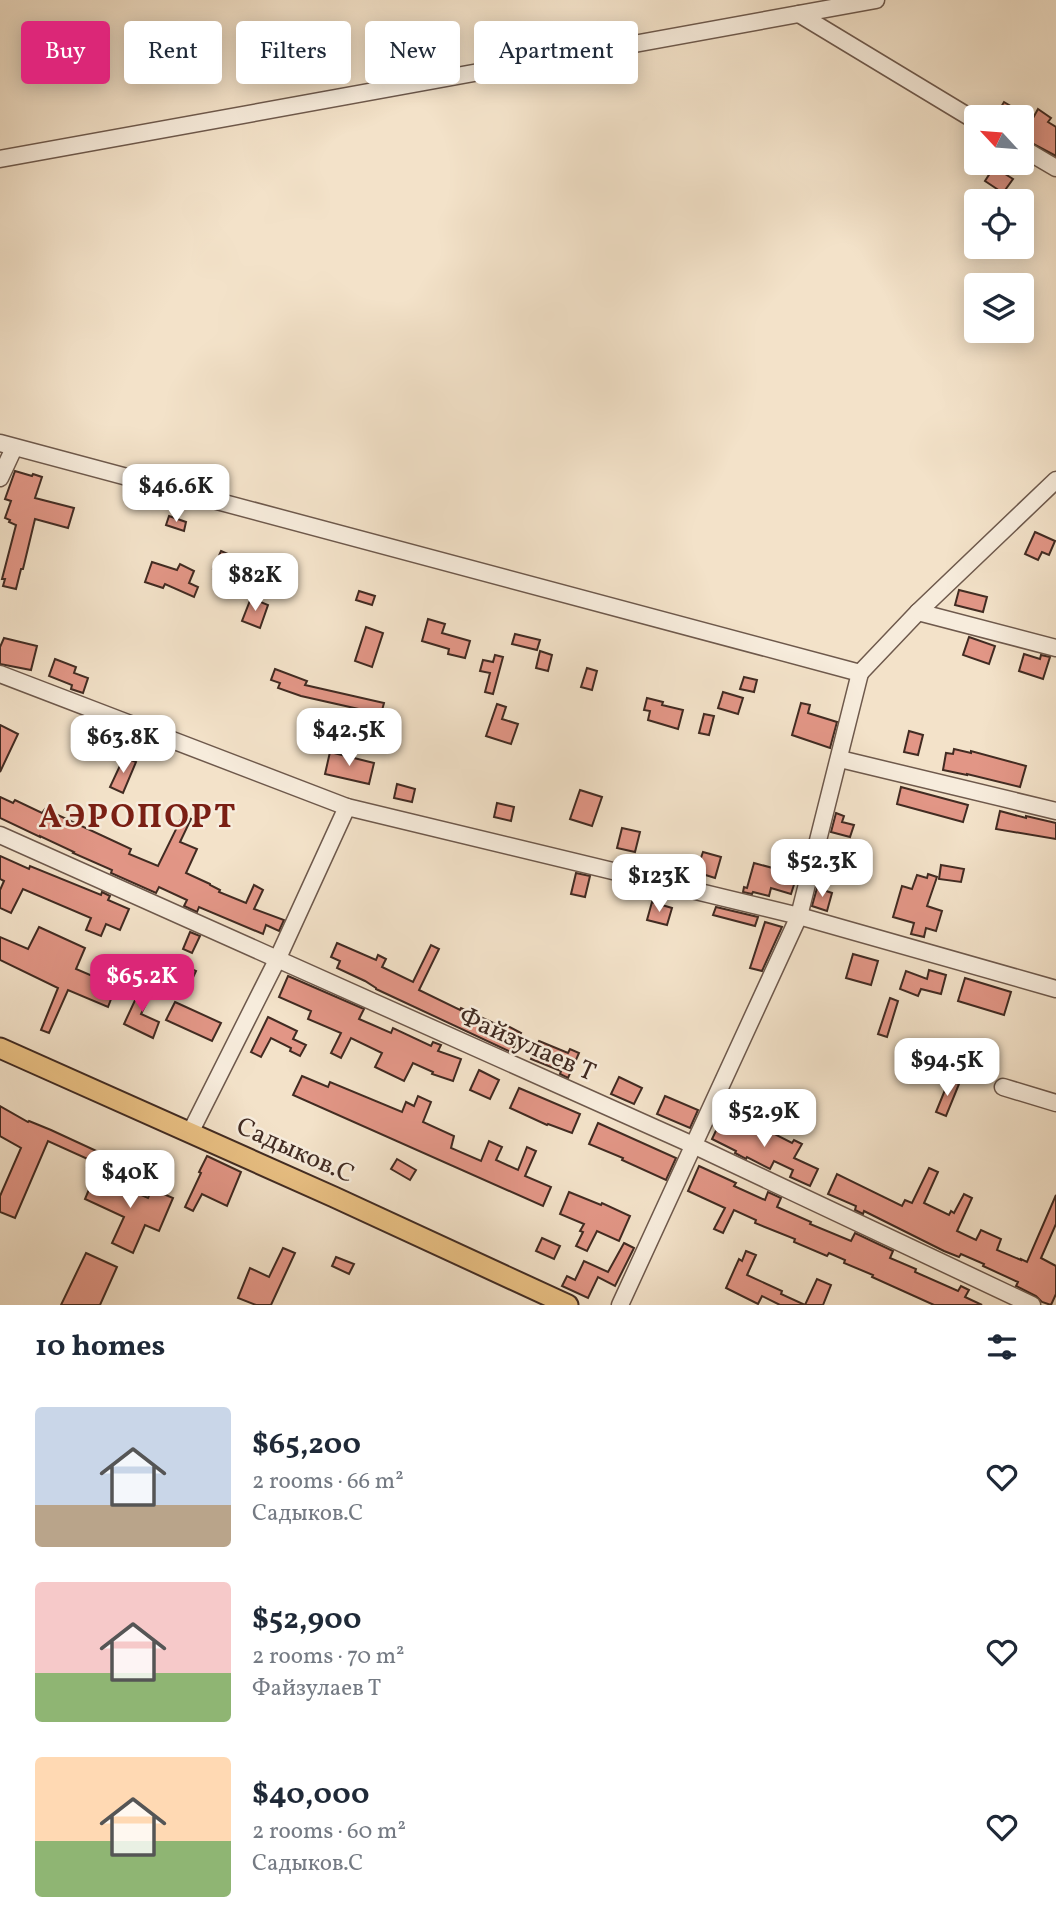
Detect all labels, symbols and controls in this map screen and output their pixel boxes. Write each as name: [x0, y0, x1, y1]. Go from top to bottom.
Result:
chip: Buy: [21, 21, 110, 84]
chip: Rent: [124, 21, 222, 84]
chip: Filters: [236, 21, 351, 84]
chip: New: [365, 21, 460, 84]
chip: Apartment: [474, 21, 638, 84]
north arrow: [964, 105, 1034, 175]
map controls: [964, 105, 1034, 343]
button: locate: [964, 189, 1034, 259]
button: layers: [964, 273, 1034, 343]
pin: $46.6K: [119, 464, 233, 524]
text: $46.6K: [138, 471, 214, 503]
pin: $82K: [214, 554, 296, 613]
text: $82K: [228, 560, 282, 592]
pin: $42.5K: [292, 708, 406, 768]
text: $42.5K: [313, 715, 385, 747]
pin: $63.8K: [66, 716, 180, 775]
text: $63.8K: [87, 722, 159, 754]
district label: АЭРОПОРТ: [38, 796, 238, 842]
pin: $52.3K: [765, 839, 879, 899]
text: $52.3K: [787, 846, 857, 878]
pin: $123K: [610, 855, 708, 914]
text: $123K: [628, 861, 690, 893]
pin: $65.2K: [85, 954, 199, 1014]
text: $65.2K: [106, 961, 178, 993]
street label: Файзулаев Т: [453, 999, 601, 1091]
pin: $94.5K: [890, 1038, 1004, 1098]
text: $94.5K: [910, 1045, 984, 1077]
pin: $52.9K: [707, 1090, 821, 1149]
text: $52.9K: [728, 1096, 800, 1128]
street label: Садыков.С: [230, 1109, 360, 1193]
pin: $40K: [89, 1150, 171, 1210]
text: $40K: [101, 1157, 159, 1189]
text: 10 homes: [35, 1326, 165, 1368]
icon: filters: [983, 1328, 1021, 1366]
text: $65,200: [252, 1424, 361, 1466]
icon: home: [91, 1435, 175, 1519]
icon: heart: [983, 1458, 1021, 1496]
text: 2 rooms · 66 m²: [252, 1466, 404, 1498]
text: Садыков.С: [252, 1498, 363, 1530]
text: $52,900: [252, 1599, 362, 1641]
icon: home: [91, 1610, 175, 1694]
icon: heart: [983, 1633, 1021, 1671]
text: 2 rooms · 70 m²: [252, 1641, 405, 1673]
text: Файзулаев Т: [252, 1673, 381, 1705]
text: $40,000: [252, 1774, 369, 1816]
icon: home: [91, 1785, 175, 1869]
icon: heart: [983, 1808, 1021, 1846]
text: 2 rooms · 60 m²: [252, 1816, 406, 1848]
text: Садыков.С: [252, 1848, 363, 1880]

